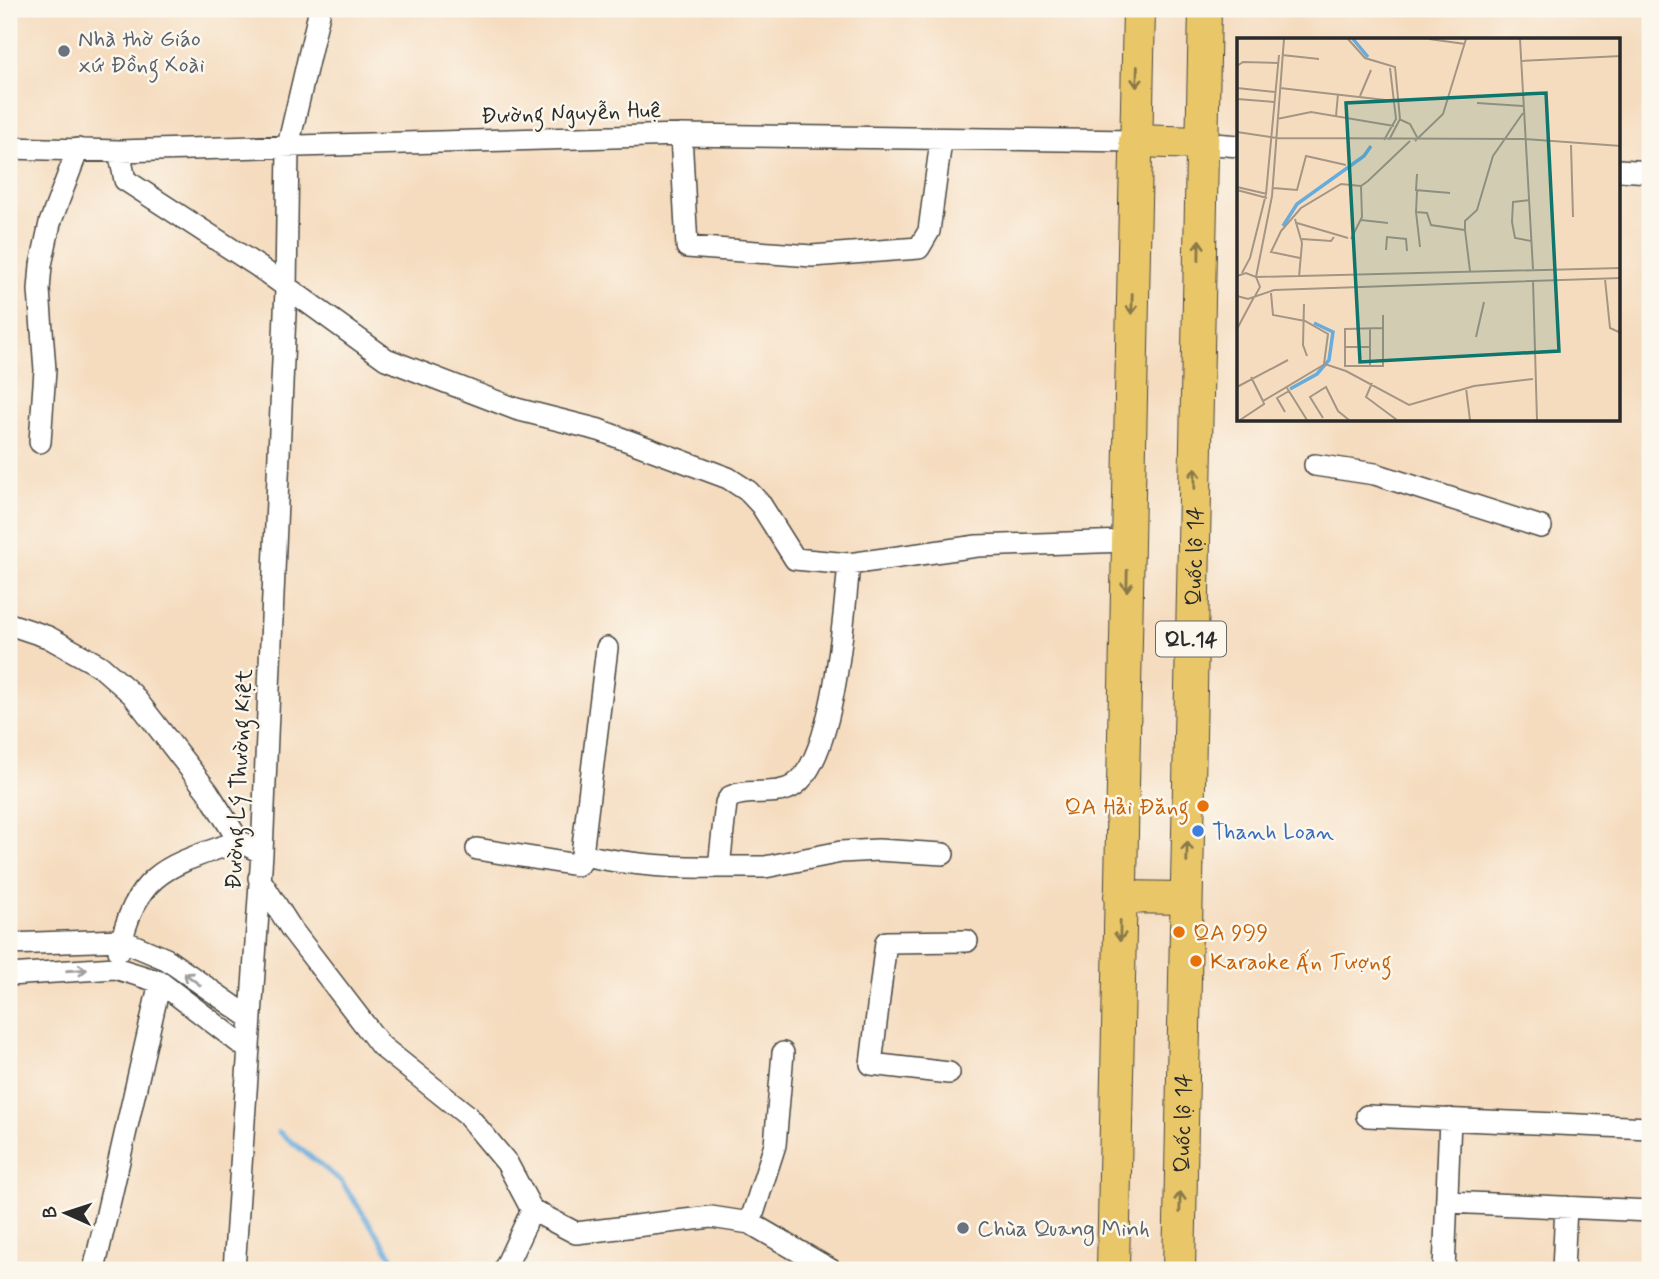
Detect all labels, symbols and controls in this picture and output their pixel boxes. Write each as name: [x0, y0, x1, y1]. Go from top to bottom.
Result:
place label: Nhà thờ Giáo xứ Đồng Xoài: [78, 25, 205, 83]
inset map: [1237, 38, 1620, 422]
marker: Nhà thờ Giáo xứ Đồng Xoài: [56, 43, 72, 59]
one-way arrow: [1130, 65, 1143, 88]
street label: Đường Nguyễn Huệ: [480, 96, 662, 134]
one-way arrow: [1192, 239, 1206, 262]
one-way arrow: [1125, 293, 1139, 316]
one-way arrow: [1188, 466, 1201, 489]
street label: Quốc lộ 14: [1180, 506, 1212, 606]
one-way arrow: [1120, 569, 1133, 592]
road number: QL.14: [1156, 622, 1226, 656]
street label: Đường Lý Thường Kiệt: [219, 668, 263, 890]
place label: QA Hải Đăng: [1064, 793, 1189, 825]
marker: QA Hải Đăng: [1195, 798, 1211, 814]
place label: Thanh Loan: [1212, 818, 1334, 848]
marker: Thanh Loan: [1190, 823, 1206, 839]
one-way arrow: [1181, 841, 1194, 864]
one-way arrow: [1113, 919, 1126, 942]
place label: QA 999: [1193, 919, 1268, 949]
marker: QA 999: [1171, 924, 1187, 940]
place label: Karaoke Ấn Tượng: [1210, 948, 1392, 980]
marker: Karaoke Ấn Tượng: [1188, 953, 1204, 969]
one-way arrow: [65, 963, 88, 976]
one-way arrow: [184, 971, 202, 986]
street label: Quốc lộ 14: [1168, 1073, 1200, 1173]
north arrow: [32, 1178, 102, 1248]
one-way arrow: [1174, 1191, 1187, 1214]
text: B: [38, 1206, 63, 1219]
place label: Chùa Quang Minh: [977, 1215, 1150, 1247]
marker: Chùa Quang Minh: [955, 1220, 971, 1236]

